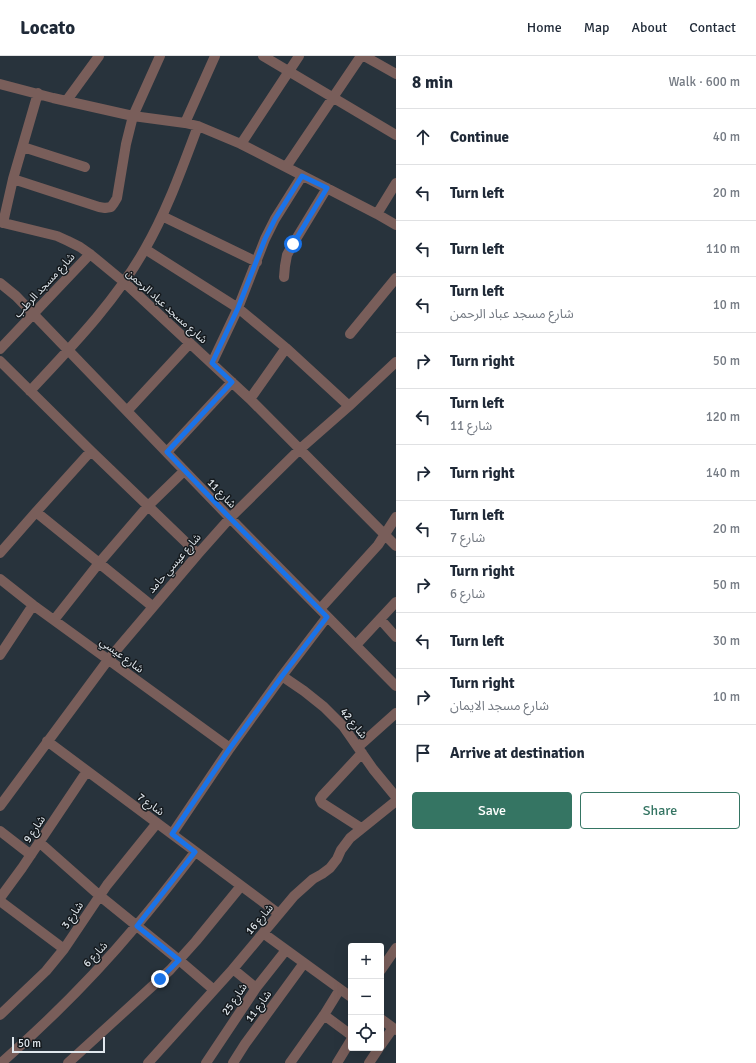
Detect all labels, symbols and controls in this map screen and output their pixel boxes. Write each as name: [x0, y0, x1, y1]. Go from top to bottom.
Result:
text: Locato: [20, 16, 75, 40]
text: Home: [527, 19, 562, 36]
text: Map: [584, 19, 609, 36]
text: About: [631, 19, 667, 36]
text: Contact: [689, 19, 736, 36]
text: 8 min: [412, 72, 453, 93]
text: Walk · 600 m: [669, 74, 740, 90]
icon: ahead: [412, 126, 434, 148]
text: Continue: [450, 128, 509, 146]
text: 40 m: [713, 129, 740, 145]
icon: left: [412, 182, 434, 204]
text: Turn left: [450, 184, 504, 202]
text: 20 m: [713, 185, 740, 201]
route start: [284, 235, 302, 253]
icon: left: [412, 238, 434, 260]
text: Turn left: [450, 240, 504, 258]
text: 110 m: [706, 241, 740, 257]
street label: شارع مسجد الرطب: [11, 250, 78, 321]
street label: شارع مسجد عباد الرحمن: [123, 267, 210, 347]
text: Turn left: [450, 282, 504, 300]
icon: left: [412, 294, 434, 316]
text: 10 m: [713, 297, 740, 313]
text: شارع مسجد عباد الرحمن: [450, 306, 574, 322]
icon: right: [412, 350, 434, 372]
text: Turn right: [450, 352, 515, 370]
text: 50 m: [713, 353, 740, 369]
text: Turn left: [450, 394, 504, 412]
icon: left: [412, 406, 434, 428]
text: 120 m: [706, 409, 740, 425]
text: شارع 11: [450, 418, 492, 434]
icon: right: [412, 462, 434, 484]
text: Turn right: [450, 464, 515, 482]
text: 140 m: [706, 465, 740, 481]
street label: شارع 11: [204, 476, 239, 512]
text: Turn left: [450, 506, 504, 524]
icon: left: [412, 518, 434, 540]
text: 20 m: [713, 521, 740, 537]
text: شارع 7: [450, 530, 485, 546]
street label: شارع عيسي حامد: [145, 531, 206, 597]
text: Turn right: [450, 562, 515, 580]
icon: right: [412, 574, 434, 596]
text: 50 m: [713, 577, 740, 593]
text: شارع 6: [450, 586, 485, 602]
icon: left: [412, 630, 434, 652]
text: Turn left: [450, 632, 504, 650]
text: 30 m: [713, 633, 740, 649]
street label: شارع عيسي: [96, 635, 146, 678]
text: Turn right: [450, 674, 515, 692]
icon: right: [412, 686, 434, 708]
text: 10 m: [713, 689, 740, 705]
text: شارع مسجد الايمان: [450, 698, 549, 714]
street label: شارع 42: [337, 705, 370, 742]
icon: arrive: [412, 742, 434, 764]
text: Arrive at destination: [450, 744, 585, 762]
street label: شارع 7: [134, 790, 167, 819]
button: Save: [412, 792, 572, 829]
button: Share: [580, 792, 740, 829]
street label: شارع 9: [21, 813, 49, 846]
street label: شارع 3: [59, 899, 87, 932]
street label: شارع 16: [243, 901, 277, 938]
street label: شارع 6: [80, 939, 111, 970]
map controls: [348, 943, 384, 1051]
button: +: [348, 943, 384, 979]
route end: [151, 970, 169, 988]
button: −: [348, 979, 384, 1015]
street label: شارع 25: [219, 981, 251, 1018]
street label: شارع 11: [243, 988, 275, 1025]
button: locate: [348, 1015, 384, 1051]
scale bar: [12, 1035, 105, 1054]
text: 50 m: [18, 1037, 41, 1050]

